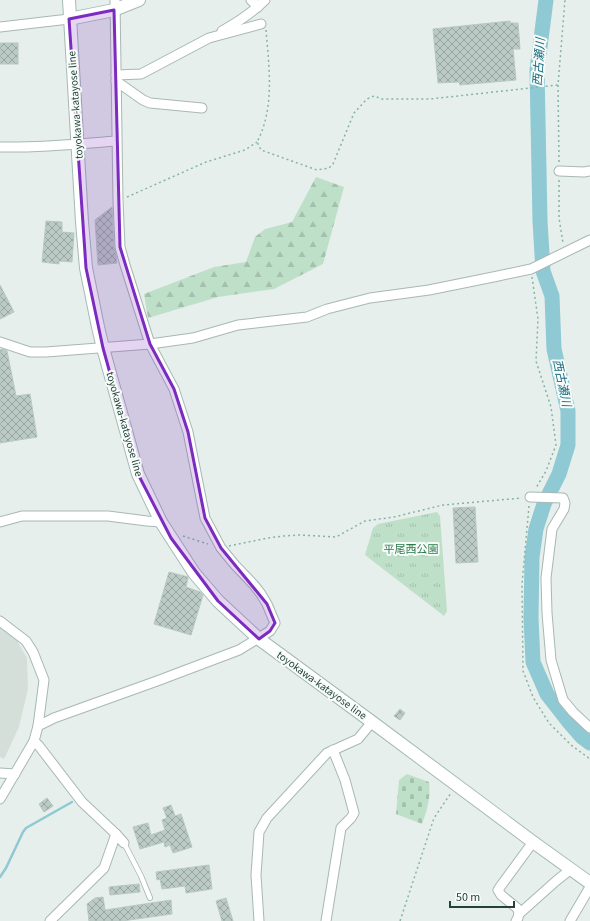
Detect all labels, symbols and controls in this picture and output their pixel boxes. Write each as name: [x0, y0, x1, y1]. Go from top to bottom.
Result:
water label: 西古瀬川: [529, 36, 550, 87]
street label: toyokawa-katayose line: [64, 50, 87, 159]
water label: 西古瀬川: [548, 358, 575, 410]
street label: toyokawa-katayose line: [102, 370, 147, 479]
park label: 平尾西公園: [384, 542, 439, 557]
street label: toyokawa-katayose line: [274, 648, 370, 724]
scale bar: [450, 883, 514, 909]
text: 50 m: [456, 889, 480, 906]

